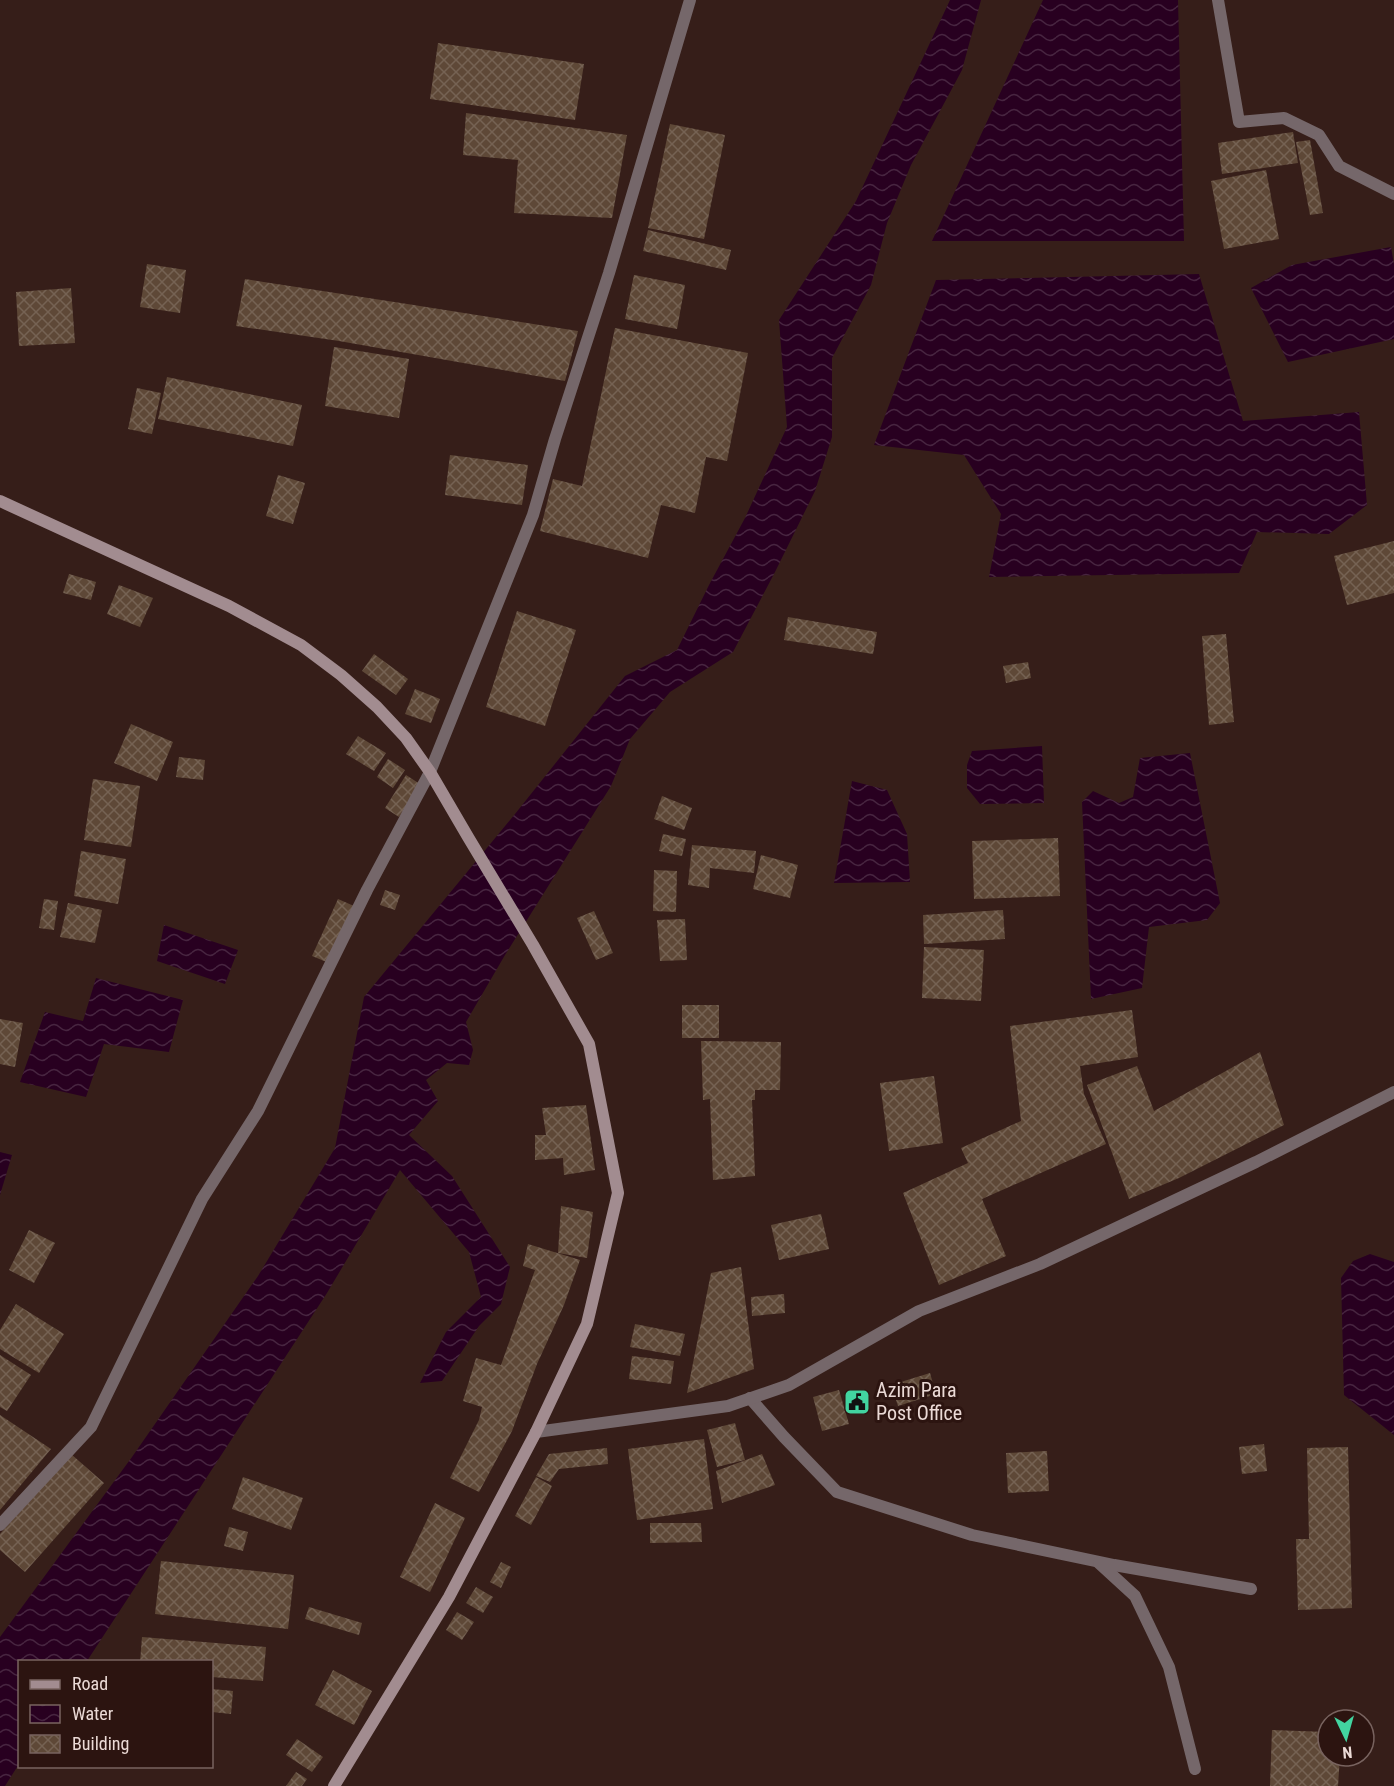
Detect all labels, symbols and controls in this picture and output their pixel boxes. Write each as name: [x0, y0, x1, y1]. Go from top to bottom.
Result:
place label: Azim Para Post Office: [876, 1378, 962, 1425]
public building icon: Azim Para Post Office: [842, 1387, 872, 1417]
legend: [18, 1660, 213, 1768]
text: Road: [72, 1673, 108, 1694]
text: Water: [72, 1703, 114, 1724]
north arrow: [1316, 1708, 1376, 1768]
text: Building: [72, 1733, 129, 1754]
text: N: [1342, 1743, 1353, 1762]

